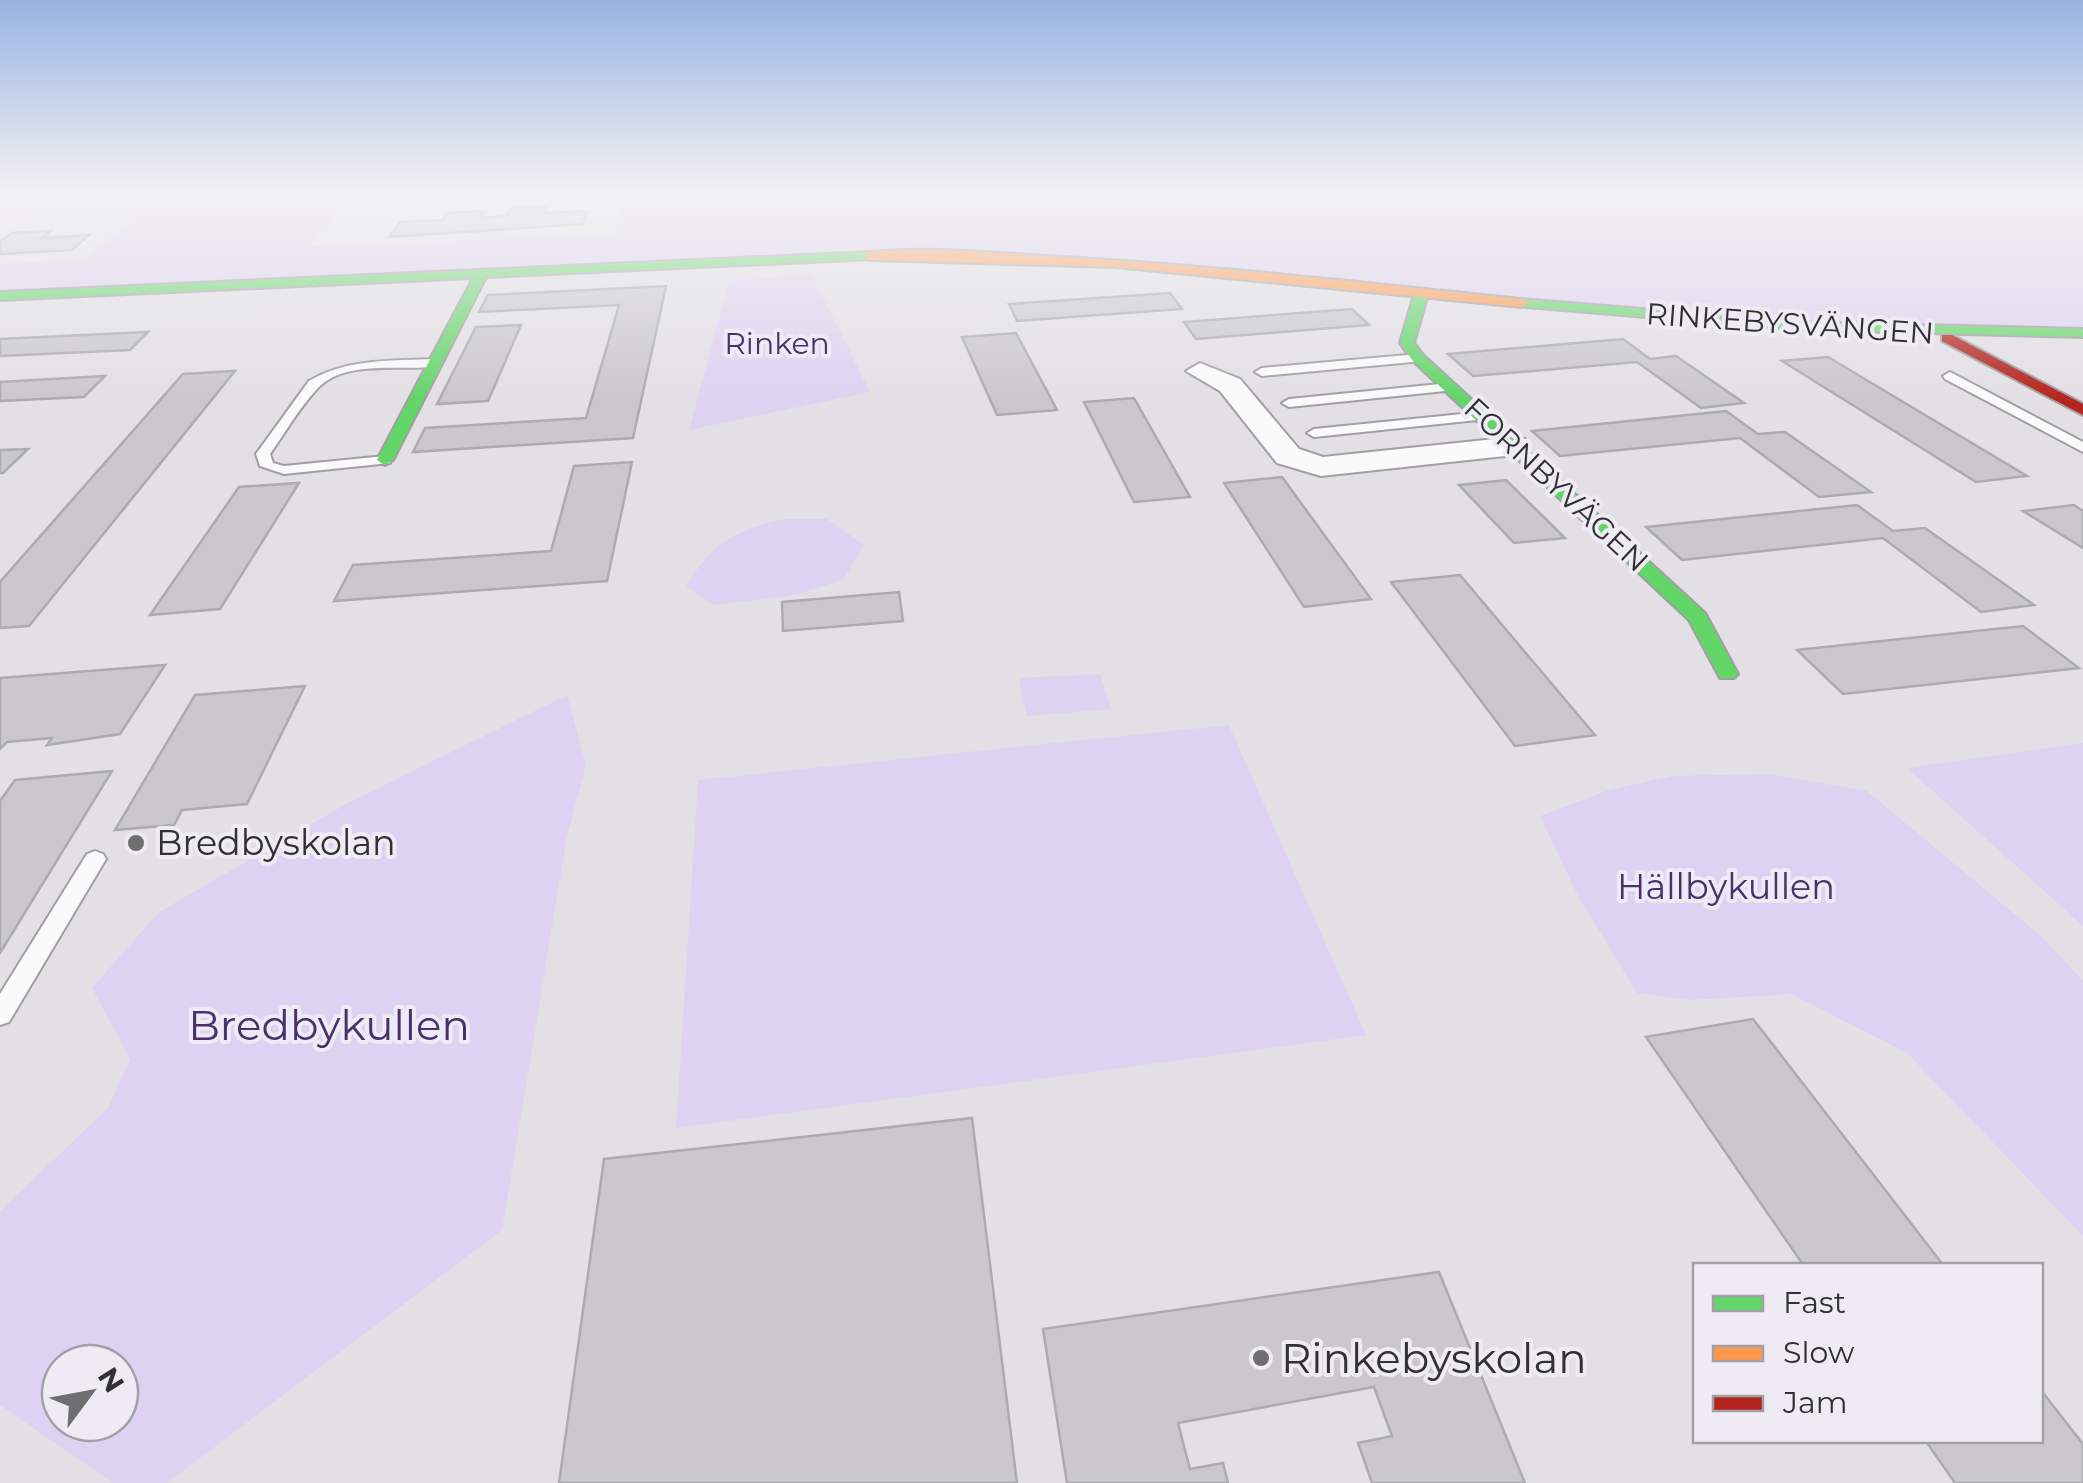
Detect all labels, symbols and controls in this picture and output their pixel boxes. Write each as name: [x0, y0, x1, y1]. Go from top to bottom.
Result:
street label: RINKEBYSVÄNGEN: [1645, 295, 1935, 352]
park label: Rinken: [724, 325, 830, 362]
street label: FORNBYVÄGEN: [1456, 390, 1656, 580]
place label: Bredbyskolan: [156, 821, 396, 864]
marker: Bredbyskolan: [125, 832, 147, 854]
park label: Hällbykullen: [1617, 865, 1835, 908]
park label: Bredbykullen: [188, 999, 470, 1051]
legend: [1693, 1263, 2043, 1443]
text: Fast: [1783, 1284, 1846, 1321]
place label: Rinkebyskolan: [1281, 1332, 1587, 1384]
text: Slow: [1783, 1334, 1855, 1371]
north arrow: [40, 1343, 140, 1443]
marker: Rinkebyskolan: [1250, 1347, 1272, 1369]
text: N: [91, 1361, 132, 1398]
text: Jam: [1782, 1384, 1848, 1421]

